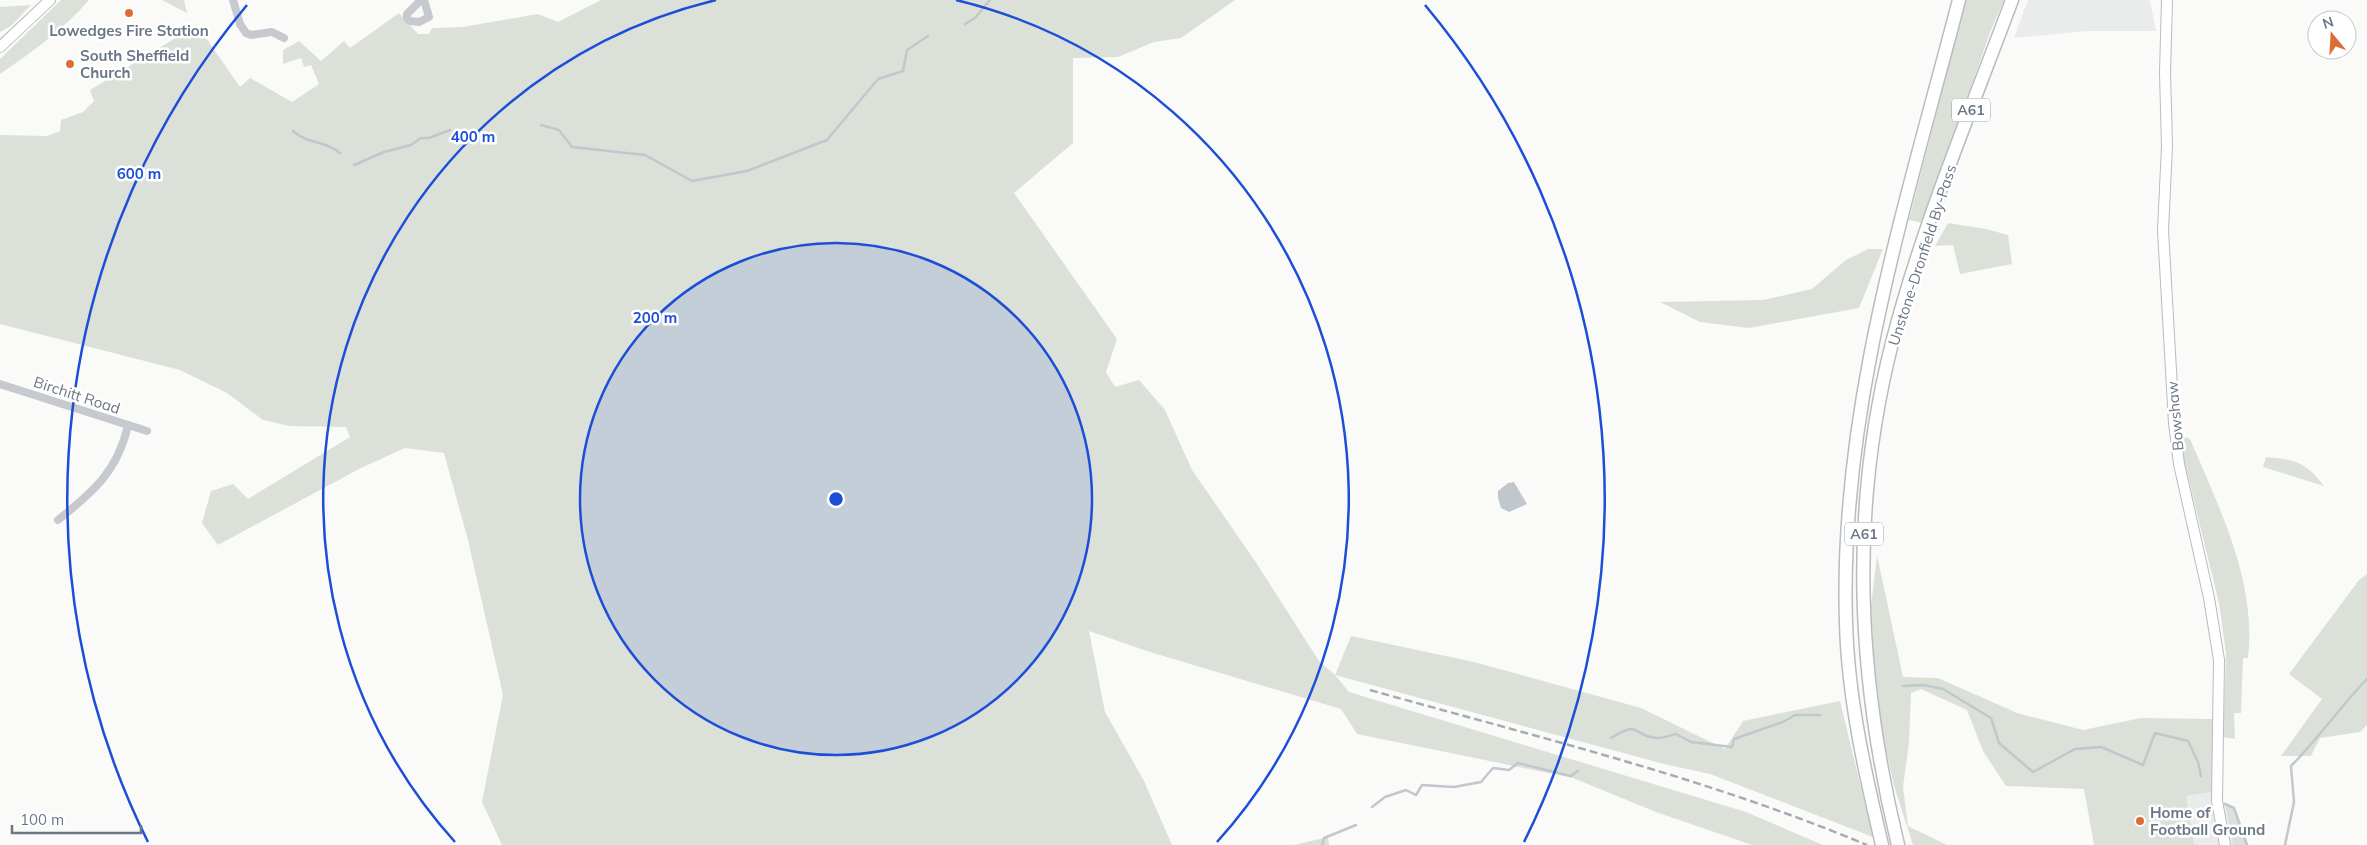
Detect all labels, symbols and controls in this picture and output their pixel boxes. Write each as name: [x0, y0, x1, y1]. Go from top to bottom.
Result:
marker: Lowedges Fire Station: [123, 7, 135, 19]
north arrow: [2307, 10, 2357, 60]
text: N: [2320, 12, 2336, 33]
place label: Lowedges Fire Station: [49, 21, 209, 40]
place label: South Sheffield Church: [80, 46, 189, 82]
marker: South Sheffield Church: [64, 58, 76, 70]
road number: A61: [1952, 98, 1990, 122]
text: 400 m: [451, 127, 495, 146]
street label: Unstone-Dronfield By-Pass: [1884, 162, 1960, 348]
text: 600 m: [117, 164, 161, 183]
text: 200 m: [633, 308, 677, 327]
street label: Birchitt Road: [31, 372, 123, 418]
street label: Bowshaw: [2162, 380, 2188, 452]
centre of rings: [827, 490, 845, 508]
road number: A61: [1845, 522, 1883, 546]
scale bar: [12, 802, 141, 834]
place label: Home of Football Ground: [2150, 803, 2265, 839]
text: 100 m: [20, 810, 64, 829]
marker: Home of Football Ground: [2134, 815, 2146, 827]

